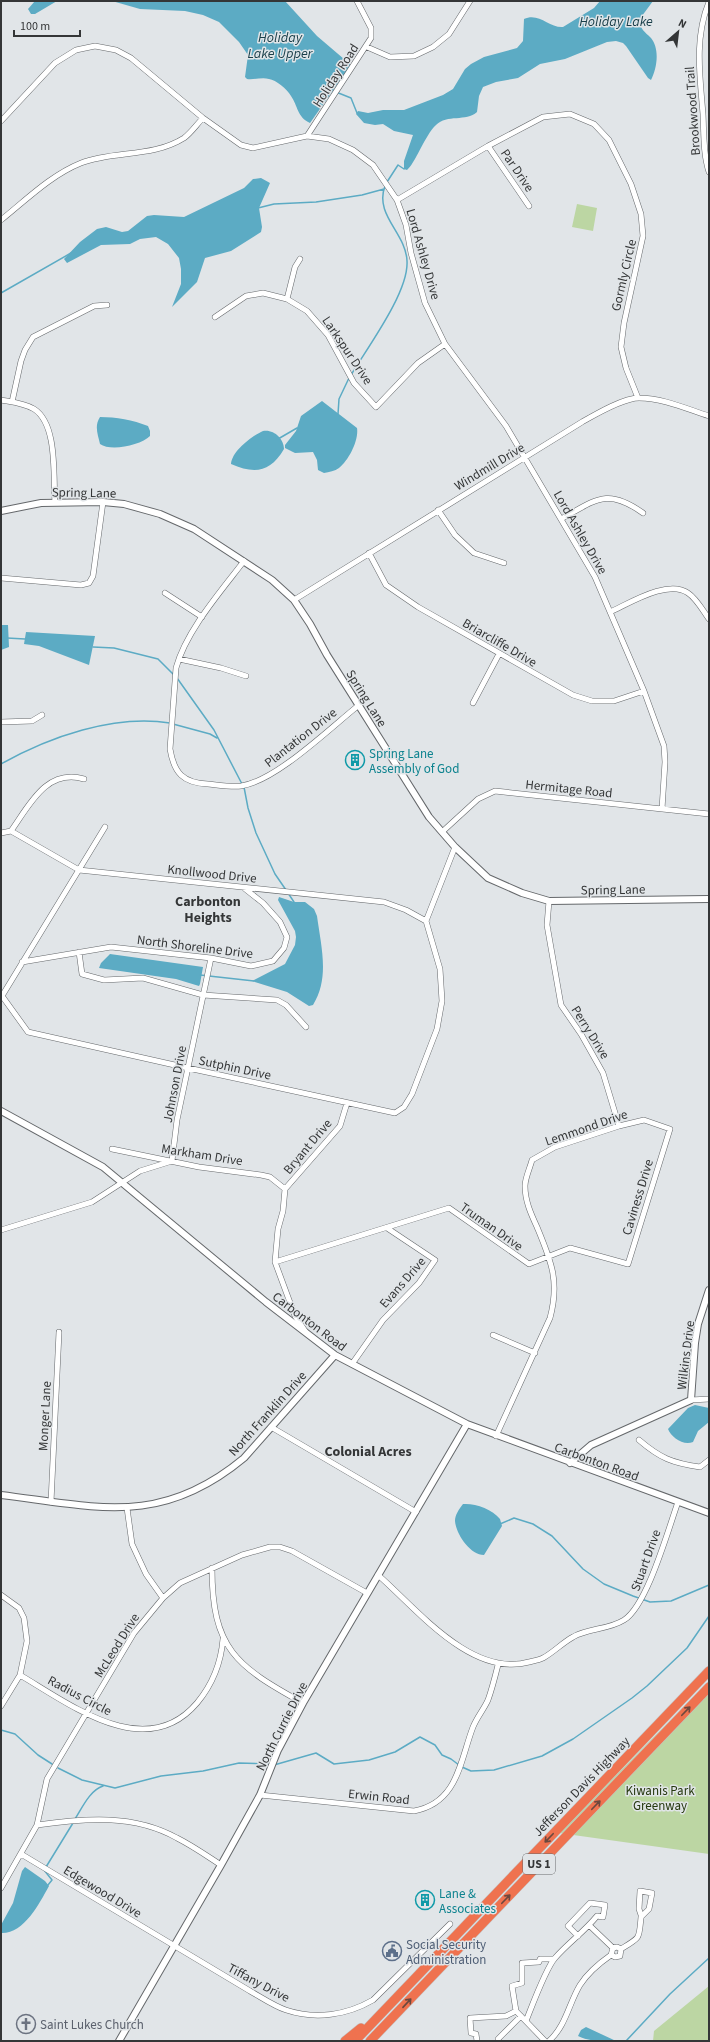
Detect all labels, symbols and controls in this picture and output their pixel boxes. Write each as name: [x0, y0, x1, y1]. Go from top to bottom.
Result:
scale bar: [14, 12, 80, 38]
water label: Holiday Lake: [579, 12, 653, 32]
north arrow: [658, 12, 698, 52]
text: N: [676, 15, 689, 32]
text: 100 m: [20, 18, 50, 35]
water label: Holiday Lake Upper: [248, 28, 314, 64]
street label: Holiday Road: [309, 40, 363, 111]
street label: Brookwood Trail: [681, 66, 705, 156]
street label: Par Drive: [496, 145, 538, 196]
street label: Lord Ashley Drive: [401, 207, 445, 302]
street label: Gormly Circle: [607, 238, 641, 313]
street label: Larkspur Drive: [318, 313, 377, 388]
street label: Windmill Drive: [451, 439, 528, 495]
street label: Spring Lane: [52, 483, 116, 503]
street label: Lord Ashley Drive: [549, 487, 611, 578]
street label: Briarcliffe Drive: [459, 614, 540, 671]
street label: Spring Lane: [341, 666, 391, 731]
street label: Plantation Drive: [261, 704, 341, 772]
place label: Spring Lane Assembly of God: [369, 745, 459, 778]
building icon: Spring Lane Assembly of God: [344, 749, 366, 771]
street label: Hermitage Road: [524, 775, 613, 803]
street label: Knollwood Drive: [166, 860, 257, 888]
street label: Spring Lane: [581, 880, 645, 900]
district label: Carbonton Heights: [175, 892, 241, 928]
street label: North Shoreline Drive: [136, 931, 254, 963]
street label: Perry Drive: [567, 1002, 614, 1063]
street label: Johnson Drive: [159, 1044, 191, 1124]
street label: Sutphin Drive: [197, 1052, 273, 1084]
street label: Lemmond Drive: [543, 1105, 630, 1151]
street label: Bryant Drive: [279, 1115, 336, 1178]
street label: Markham Drive: [160, 1140, 244, 1170]
street label: Caviness Drive: [618, 1157, 658, 1237]
street label: Truman Drive: [456, 1198, 527, 1255]
street label: Evans Drive: [375, 1253, 430, 1312]
street label: Carbonton Road: [269, 1288, 350, 1356]
street label: Wilkins Drive: [673, 1319, 699, 1391]
street label: North Franklin Drive: [225, 1367, 311, 1460]
street label: Monger Lane: [34, 1381, 56, 1451]
street label: Carbonton Road: [552, 1438, 641, 1486]
district label: Colonial Acres: [324, 1442, 412, 1462]
street label: Stuart Drive: [626, 1527, 665, 1594]
street label: McLeod Drive: [90, 1610, 144, 1681]
street label: Radius Circle: [44, 1671, 115, 1720]
street label: North Currie Drive: [252, 1679, 312, 1774]
one-way arrow: [681, 1706, 691, 1716]
street label: Jefferson Davis Highway: [529, 1733, 634, 1840]
park label: Kiwanis Park Greenway: [625, 1782, 695, 1815]
street label: Erwin Road: [347, 1785, 411, 1809]
one-way arrow: [591, 1800, 601, 1810]
one-way arrow: [544, 1833, 554, 1843]
road number: US 1: [523, 1854, 555, 1874]
street label: Edgewood Drive: [60, 1861, 145, 1922]
place label: Lane & Associates: [439, 1885, 496, 1918]
building icon: Lane & Associates: [414, 1889, 436, 1911]
one-way arrow: [501, 1894, 510, 1904]
place label: Social Security Administration: [406, 1936, 486, 1969]
public building icon: Social Security Administration: [381, 1940, 403, 1962]
street label: Tiffany Drive: [224, 1959, 293, 2007]
one-way arrow: [402, 1998, 411, 2008]
church icon: Saint Lukes Church: [15, 2013, 37, 2035]
place label: Saint Lukes Church: [40, 2016, 144, 2034]

